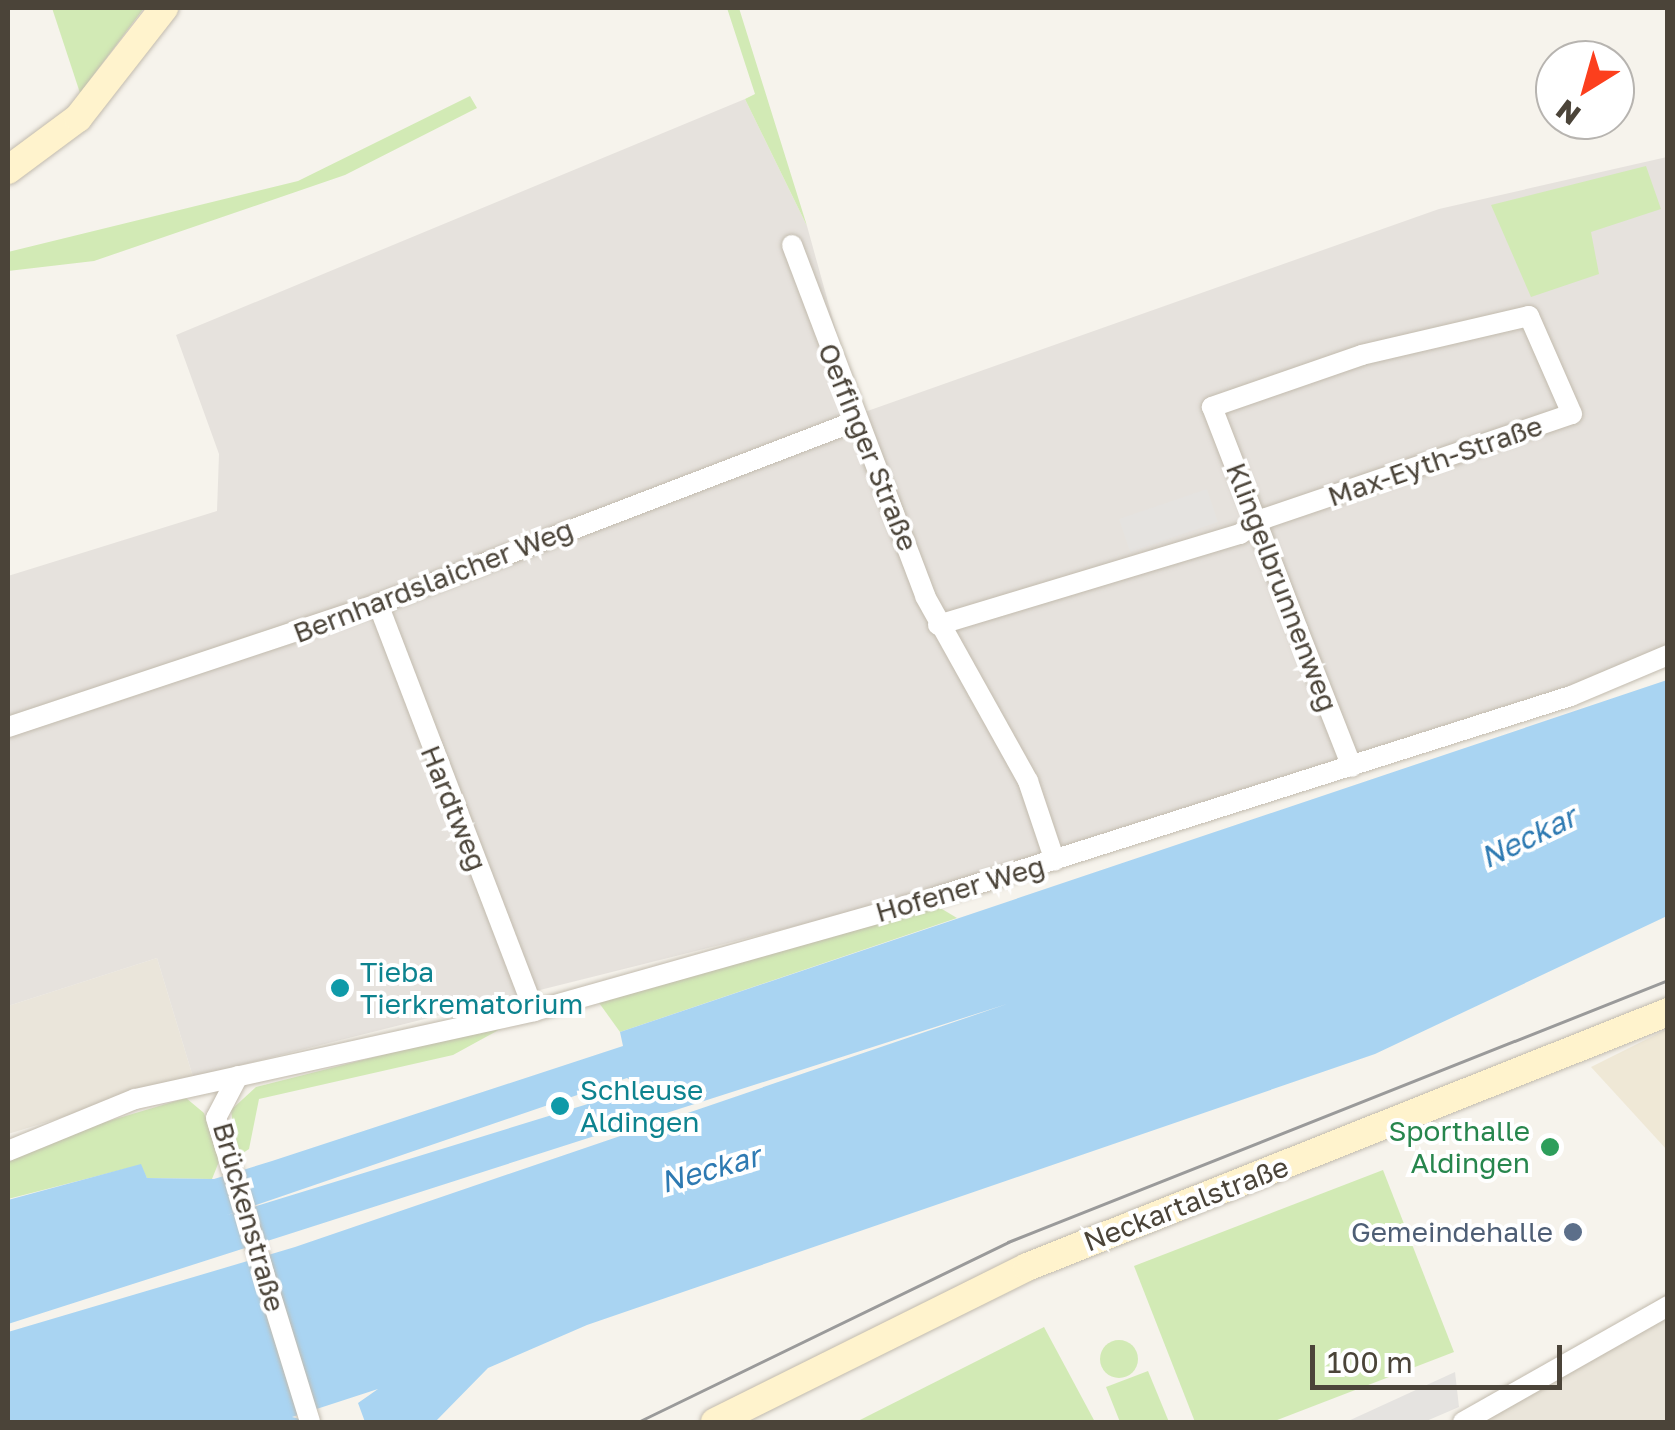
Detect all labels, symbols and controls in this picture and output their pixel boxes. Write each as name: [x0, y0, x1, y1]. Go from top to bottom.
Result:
north arrow: [1535, 40, 1635, 140]
text: N: [1549, 93, 1586, 132]
street label: Oeffinger Straße: [811, 338, 925, 556]
street label: Max-Eyth-Straße: [1323, 409, 1547, 513]
street label: Klingelbrunnenweg: [1219, 458, 1345, 716]
street label: Bernhardslaicher Weg: [288, 512, 578, 650]
street label: Hardtweg: [414, 740, 494, 876]
water label: Neckar: [1474, 798, 1582, 876]
street label: Hofener Weg: [871, 849, 1049, 929]
place label: Tieba Tierkrematorium: [360, 955, 583, 1021]
marker: Tieba Tierkrematorium: [329, 977, 351, 999]
place label: Schleuse Aldingen: [580, 1073, 703, 1139]
marker: Schleuse Aldingen: [549, 1095, 571, 1117]
place label: Sporthalle Aldingen: [1388, 1114, 1530, 1180]
street label: Brückenstraße: [206, 1118, 292, 1316]
marker: Sporthalle Aldingen: [1539, 1136, 1561, 1158]
water label: Neckar: [656, 1138, 764, 1200]
street label: Neckartalstraße: [1079, 1150, 1293, 1258]
place label: Gemeindehalle: [1351, 1215, 1553, 1249]
marker: Gemeindehalle: [1562, 1221, 1584, 1243]
scale bar: [1315, 1325, 1568, 1387]
text: 100 m: [1327, 1344, 1413, 1380]

